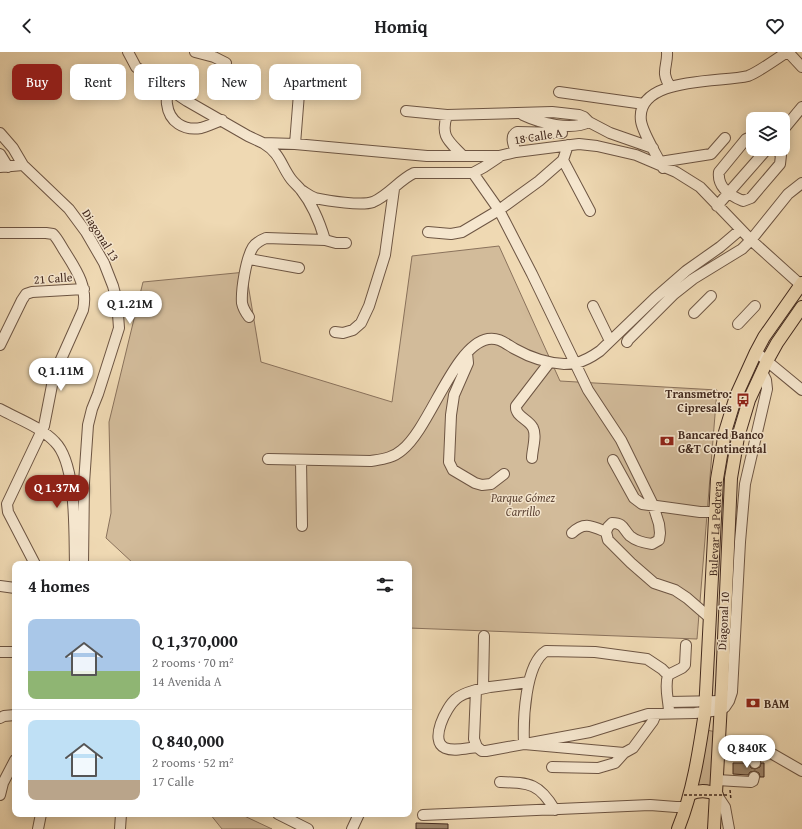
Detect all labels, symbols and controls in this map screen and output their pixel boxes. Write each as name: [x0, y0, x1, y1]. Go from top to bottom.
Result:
text: Homiq: [374, 13, 428, 40]
icon: back: [16, 15, 38, 37]
icon: heart: [764, 15, 786, 37]
chip: Buy: [12, 64, 62, 100]
chip: Rent: [70, 64, 126, 100]
chip: Filters: [134, 64, 199, 100]
chip: New: [207, 64, 261, 100]
chip: Apartment: [269, 64, 361, 100]
map controls: [746, 112, 790, 156]
button: layers: [746, 112, 790, 156]
street label: 18 Calle A: [513, 124, 564, 148]
street label: Diagonal 13: [78, 206, 124, 264]
street label: 21 Calle: [33, 268, 73, 288]
pin: Q 1.21M: [93, 291, 167, 325]
text: Q 1.21M: [107, 294, 153, 313]
pin: Q 1.11M: [24, 358, 98, 392]
text: Q 1.11M: [38, 361, 84, 380]
place label: Transmetro: Cipresales: [665, 385, 732, 416]
bus stop icon: Transmetro: Cipresales: [735, 392, 751, 408]
place label: Bancared Banco G&T Continental: [678, 426, 767, 457]
bank icon: Bancared Banco G&T Continental: [659, 433, 675, 449]
pin: Q 1.37M: [20, 475, 94, 509]
text: Q 1.37M: [34, 478, 80, 497]
street label: Bulevar La Pedrera: [704, 480, 725, 576]
park label: Parque Gómez Carrillo: [490, 489, 556, 520]
text: 4 homes: [28, 573, 90, 598]
icon: filters: [374, 574, 396, 596]
street label: Diagonal 10: [713, 591, 733, 651]
text: Q 1,370,000: [152, 628, 238, 653]
icon: home: [60, 635, 108, 683]
text: 2 rooms · 70 m²: [152, 653, 234, 672]
text: 14 Avenida A: [152, 672, 222, 691]
bank icon: BAM: [745, 695, 761, 711]
place label: BAM: [764, 695, 789, 712]
text: Q 840,000: [152, 728, 224, 753]
pin: Q 840K: [714, 735, 780, 769]
icon: home: [60, 736, 108, 784]
text: Q 840K: [727, 738, 767, 757]
text: 2 rooms · 52 m²: [152, 753, 234, 772]
text: 17 Calle: [152, 772, 194, 791]

